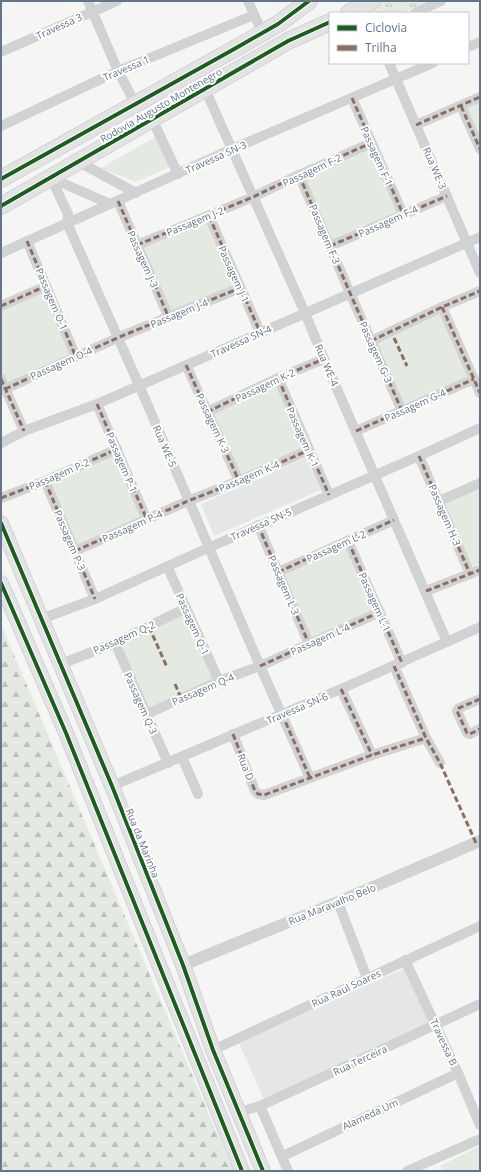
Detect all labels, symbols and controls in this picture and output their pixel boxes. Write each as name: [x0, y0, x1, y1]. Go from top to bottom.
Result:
street label: Travessa 3: [34, 9, 85, 42]
legend: [329, 12, 469, 64]
text: Ciclovia: [365, 19, 407, 36]
text: Trilha: [365, 39, 397, 56]
street label: Travessa 1: [101, 52, 151, 84]
street label: Rodovia Augusto Montenegro: [98, 64, 224, 146]
street label: Passagem F-1: [358, 124, 396, 188]
street label: Travessa SN-3: [183, 137, 249, 177]
street label: Rua WE-3: [420, 145, 450, 191]
street label: Passagem F-2: [280, 150, 344, 190]
street label: Passagem F-3: [306, 202, 344, 266]
street label: Passagem F-4: [356, 202, 420, 240]
street label: Passagem J-2: [164, 203, 226, 239]
street label: Passagem J-3: [124, 228, 162, 290]
street label: Passagem J-1: [215, 243, 253, 305]
street label: Passagem O-1: [33, 266, 71, 332]
street label: Passagem J-4: [148, 295, 210, 331]
street label: Passagem G-3: [356, 319, 396, 385]
street label: Travessa SN-4: [208, 321, 274, 361]
street label: Rua WE-4: [312, 342, 342, 388]
street label: Passagem O-4: [28, 343, 94, 383]
street label: Passagem K-2: [233, 365, 297, 405]
street label: Passagem G-4: [382, 385, 448, 425]
street label: Passagem K-3: [193, 391, 233, 455]
street label: Passagem K-1: [283, 405, 323, 469]
street label: Rua WE-5: [150, 423, 180, 469]
street label: Passagem P-1: [103, 430, 141, 494]
street label: Passagem P-2: [27, 455, 92, 493]
street label: Passagem K-4: [217, 457, 282, 495]
street label: Passagem H-3: [426, 482, 464, 548]
street label: Travessa SN-5: [228, 504, 294, 544]
street label: Passagem P-4: [100, 506, 165, 546]
street label: Passagem P-3: [51, 508, 89, 573]
street label: Passagem L-2: [304, 527, 368, 565]
street label: Passagem L-3: [265, 553, 303, 617]
street label: Passagem L-1: [356, 570, 394, 634]
street label: Passagem Q-1: [173, 591, 213, 657]
street label: Passagem Q-2: [91, 617, 157, 657]
street label: Passagem L-4: [288, 620, 352, 658]
street label: Passagem Q-4: [170, 669, 236, 708]
street label: Passagem Q-3: [121, 670, 161, 736]
street label: Travessa SN-6: [264, 689, 330, 727]
street label: Rua D: [234, 752, 258, 782]
street label: Rua da Marinha: [123, 806, 163, 880]
street label: Rua Maravalho Belo: [286, 880, 378, 928]
street label: Rua Raul Soares: [309, 966, 383, 1010]
street label: Travessa B: [427, 1016, 461, 1068]
street label: Rua Terceira: [331, 1041, 389, 1079]
street label: Alameda Um: [340, 1095, 400, 1133]

